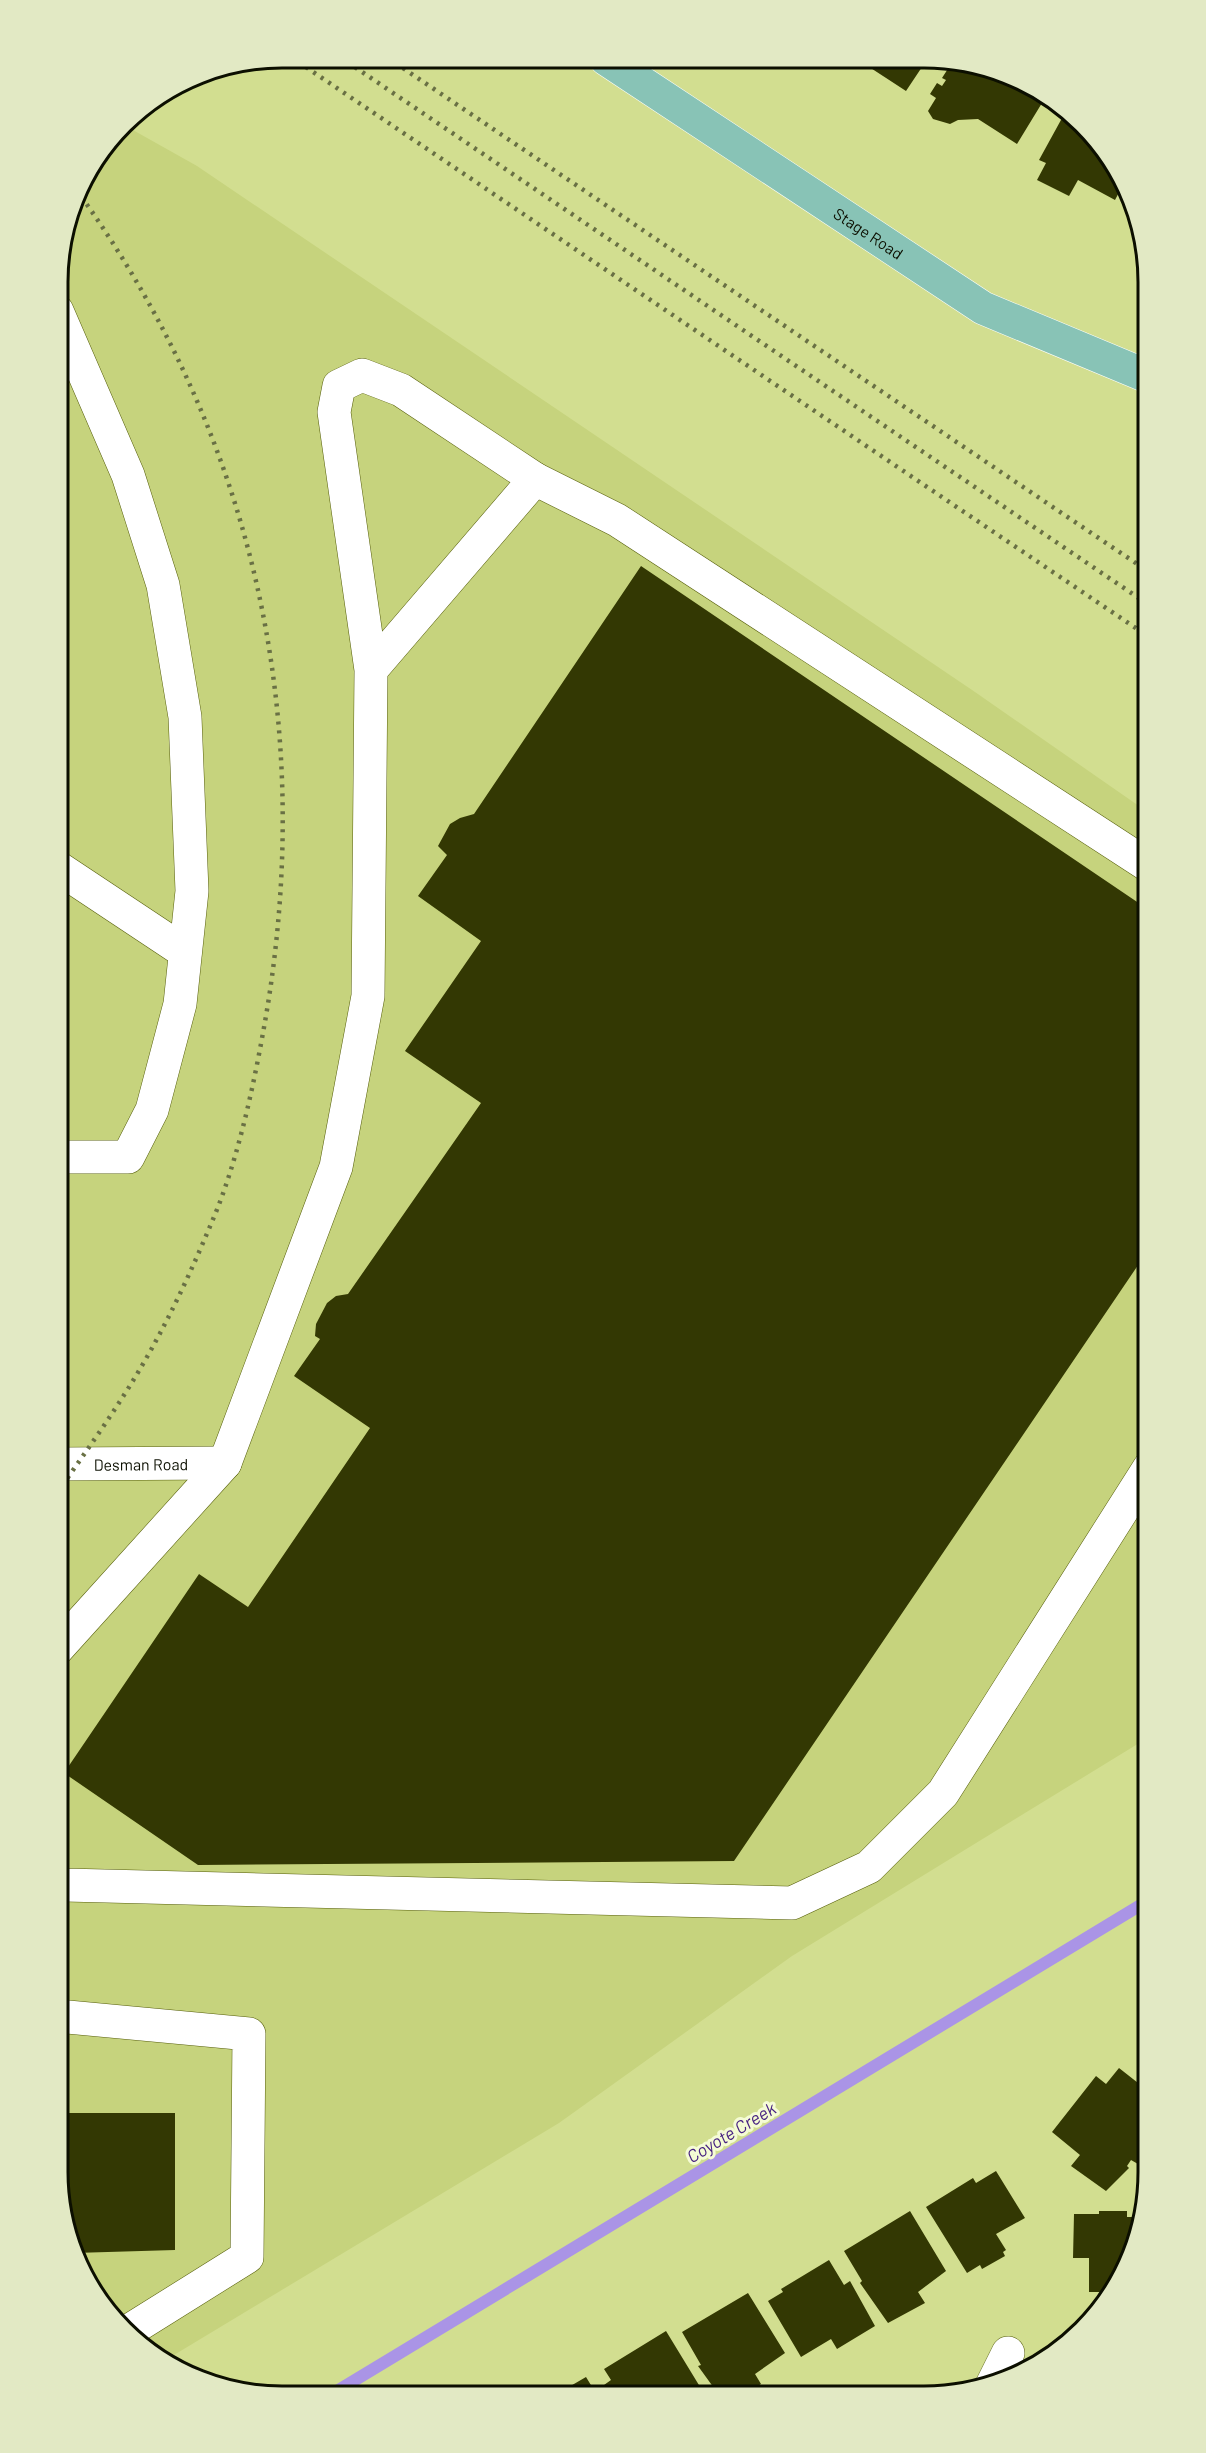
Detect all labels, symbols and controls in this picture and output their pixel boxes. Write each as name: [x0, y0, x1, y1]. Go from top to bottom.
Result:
street label: Stage Road: [831, 203, 907, 262]
street label: Desman Road: [94, 1454, 188, 1473]
water label: Coyote Creek: [682, 2097, 780, 2167]

